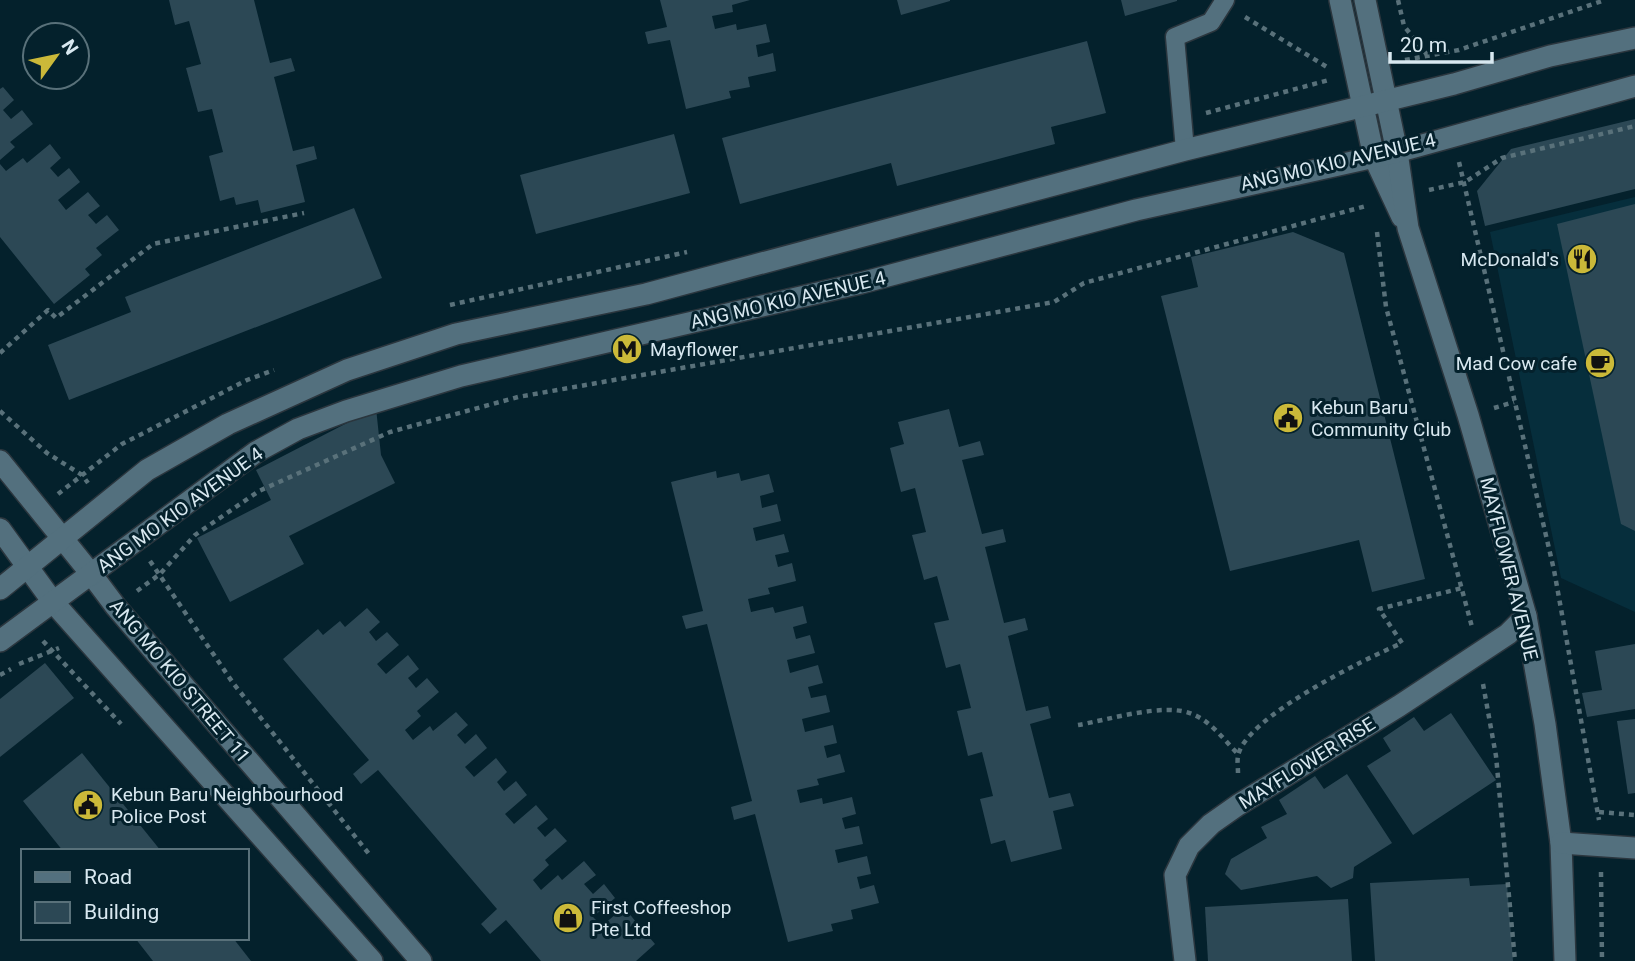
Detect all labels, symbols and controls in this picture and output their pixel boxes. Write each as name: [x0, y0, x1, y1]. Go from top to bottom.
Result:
north arrow: [21, 21, 91, 91]
scale bar: [1390, 21, 1492, 65]
text: 20 m: [1400, 33, 1447, 57]
text: N: [57, 35, 83, 59]
street label: ANG MO KIO AVENUE 4: [1238, 128, 1438, 196]
restaurant icon: McDonald's: [1565, 242, 1599, 276]
place label: McDonald's: [1461, 248, 1559, 271]
street label: ANG MO KIO AVENUE 4: [688, 266, 888, 334]
metro station icon: Mayflower: [610, 332, 644, 366]
place label: Mayflower: [650, 338, 739, 361]
cafe icon: Mad Cow cafe: [1583, 346, 1617, 380]
place label: Mad Cow cafe: [1456, 352, 1577, 375]
place label: Kebun Baru Community Club: [1311, 396, 1451, 441]
public building icon: Kebun Baru Community Club: [1271, 401, 1305, 435]
street label: ANG MO KIO AVENUE 4: [93, 442, 268, 578]
street label: MAYFLOWER AVENUE: [1475, 475, 1543, 663]
street label: ANG MO KIO STREET 11: [105, 595, 255, 767]
street label: MAYFLOWER RISE: [1235, 712, 1379, 814]
place label: Kebun Baru Neighbourhood Police Post: [111, 783, 344, 828]
public building icon: Kebun Baru Neighbourhood Police Post: [71, 788, 105, 822]
legend: [21, 849, 248, 940]
text: Road: [84, 865, 132, 889]
place label: First Coffeeshop Pte Ltd: [591, 896, 731, 941]
text: Building: [84, 900, 159, 924]
shop icon: First Coffeeshop Pte Ltd: [551, 901, 585, 935]

